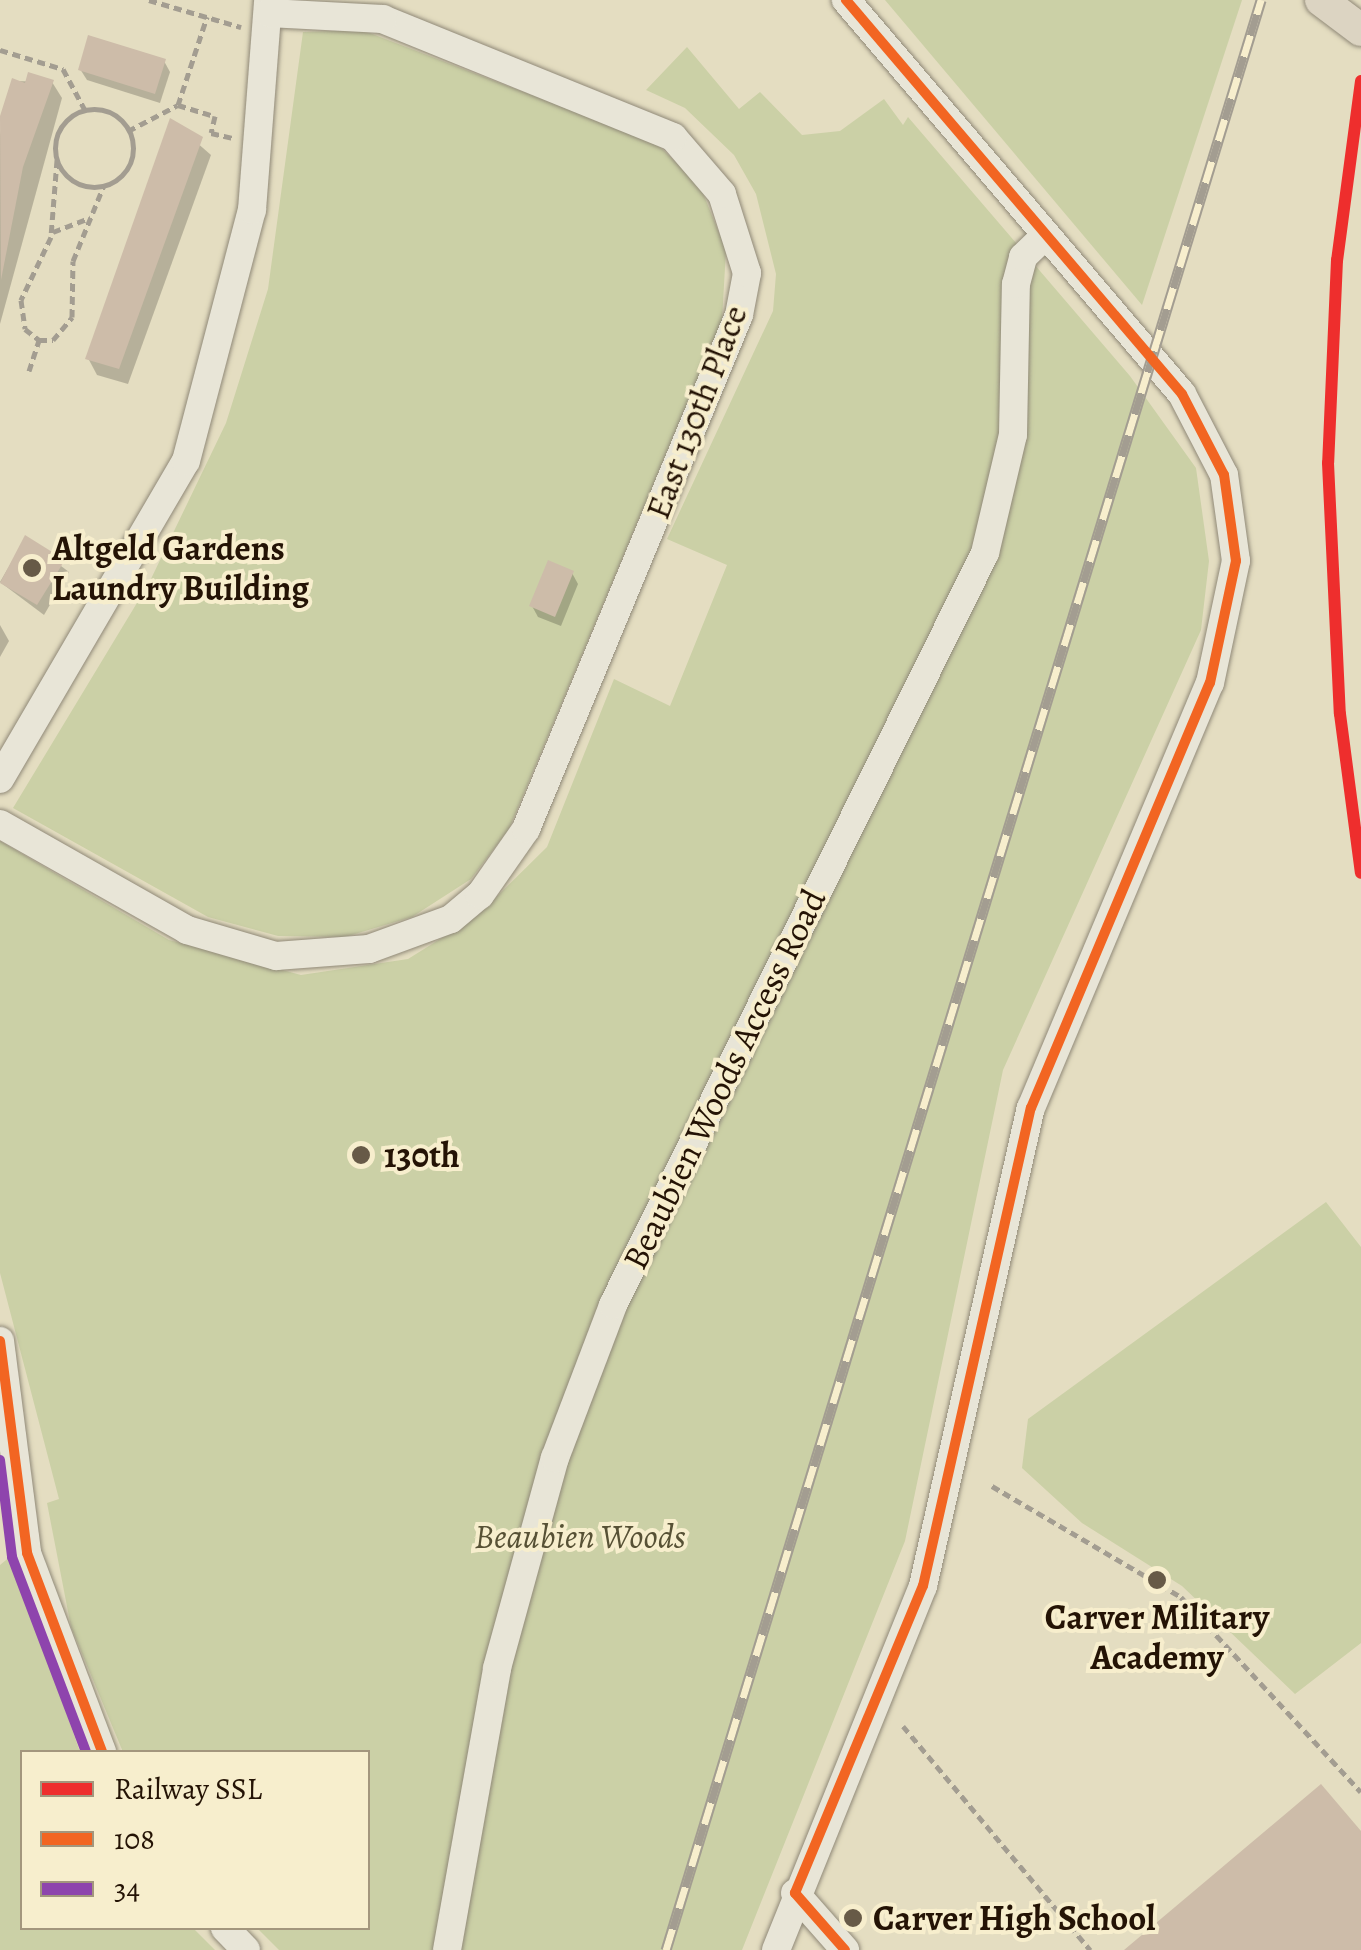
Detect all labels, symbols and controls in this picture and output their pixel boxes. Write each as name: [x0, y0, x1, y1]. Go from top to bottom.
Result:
street label: East 130th Place: [636, 299, 756, 525]
place label: Altgeld Gardens Laundry Building: [52, 527, 309, 609]
marker: Altgeld Gardens Laundry Building: [21, 557, 43, 579]
street label: Beaubien Woods Access Road: [614, 882, 834, 1276]
place label: 130th: [384, 1134, 460, 1176]
marker: 130th: [348, 1142, 374, 1168]
park label: Beaubien Woods: [474, 1515, 686, 1557]
marker: Carver Military Academy: [1146, 1569, 1168, 1591]
place label: Carver Military Academy: [1045, 1596, 1269, 1678]
legend: [20, 1750, 370, 1930]
text: Railway SSL: [114, 1769, 262, 1809]
text: 108: [114, 1819, 155, 1859]
text: 34: [114, 1869, 140, 1909]
place label: Carver High School: [873, 1897, 1155, 1939]
marker: Carver High School: [842, 1907, 864, 1929]

